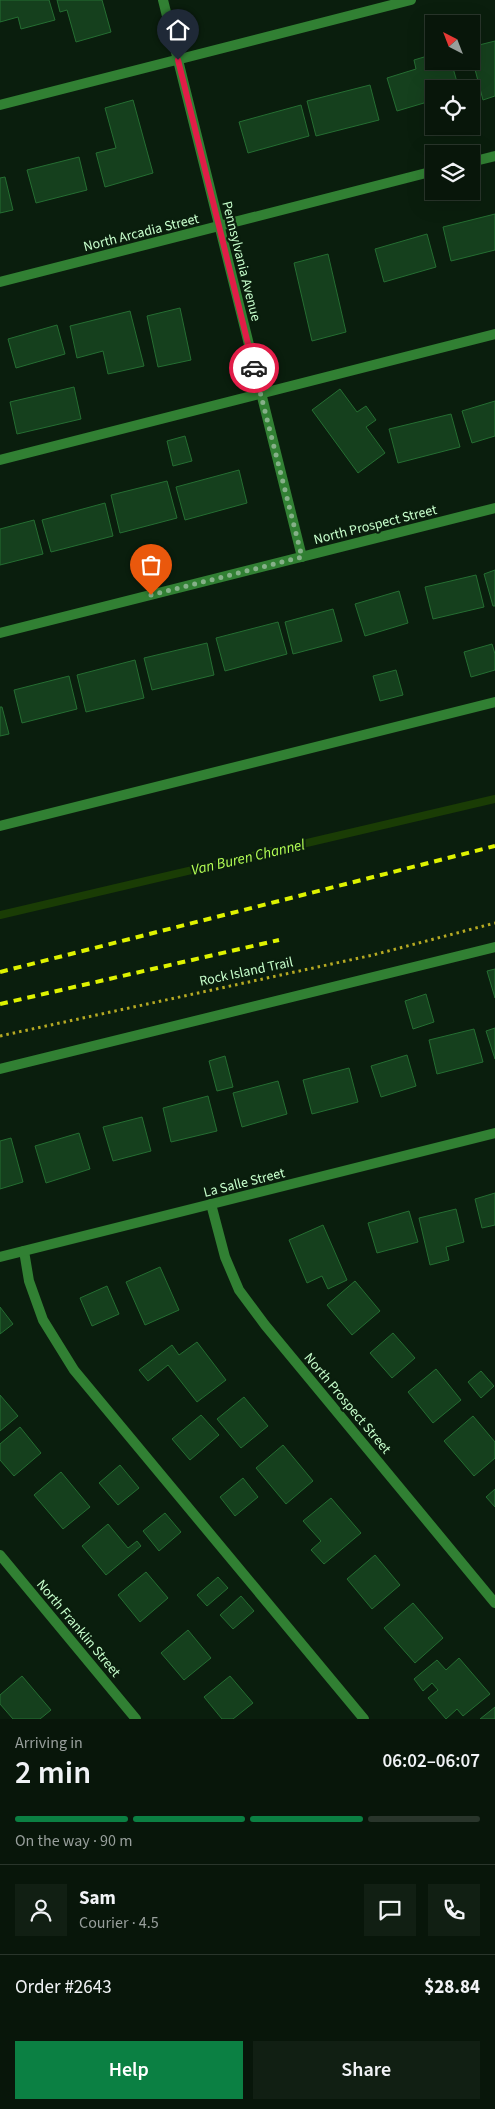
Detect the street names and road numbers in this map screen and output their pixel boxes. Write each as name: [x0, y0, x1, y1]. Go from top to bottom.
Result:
street label: Pennsylvania Avenue: [216, 199, 266, 324]
street label: North Arcadia Street: [81, 209, 201, 257]
street label: North Prospect Street: [312, 500, 439, 550]
street label: Rock Island Trail: [197, 952, 295, 992]
street label: La Salle Street: [201, 1163, 287, 1203]
street label: North Prospect Street: [299, 1349, 396, 1459]
street label: North Franklin Street: [31, 1575, 125, 1682]

